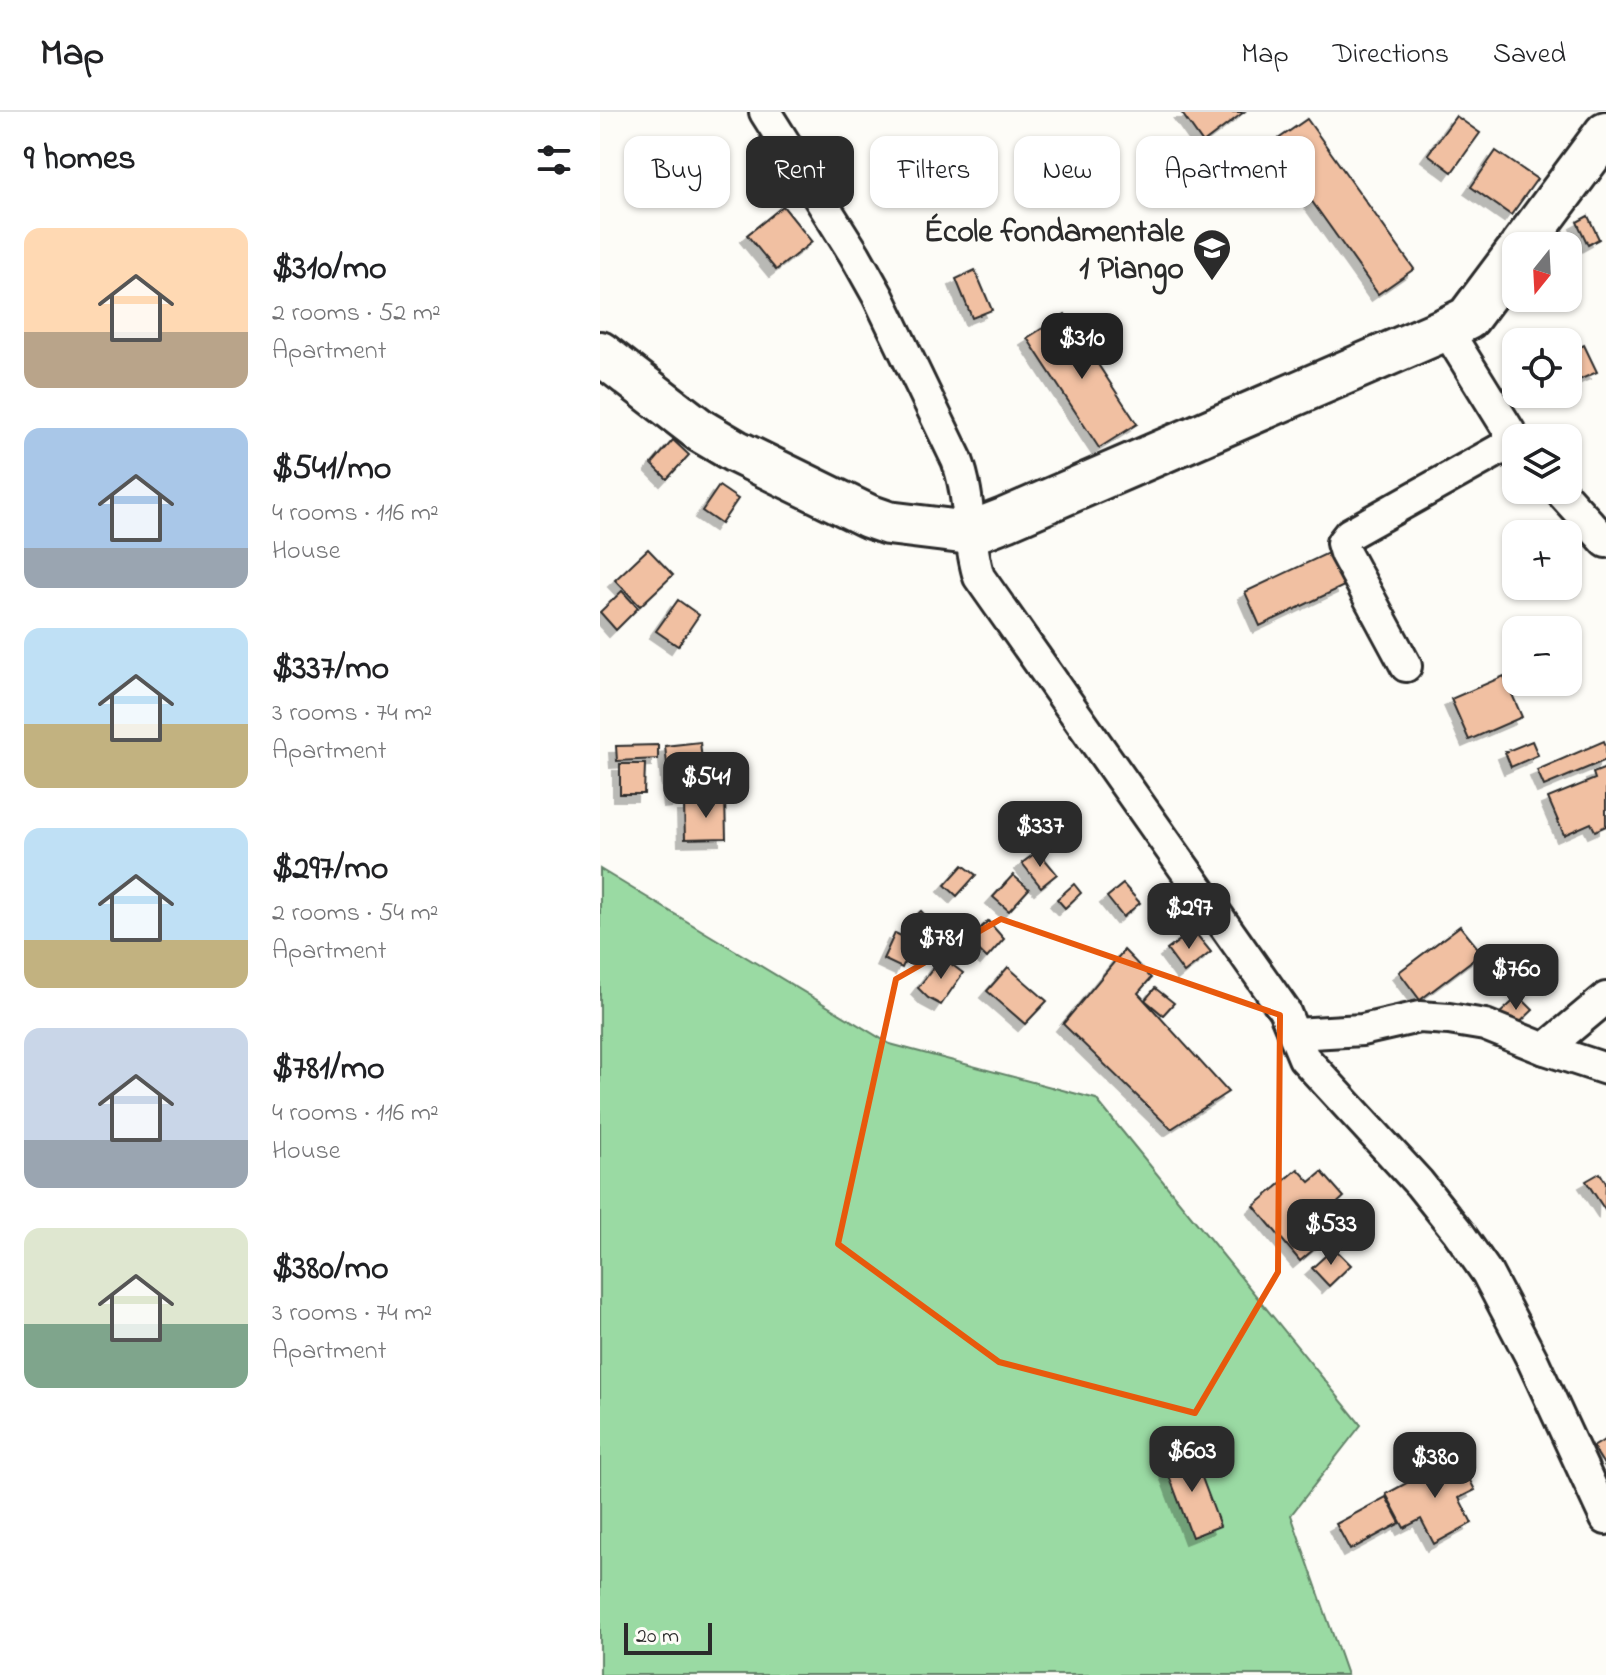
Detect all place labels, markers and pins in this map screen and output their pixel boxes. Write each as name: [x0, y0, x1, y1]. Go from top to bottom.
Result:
place label: École fondamentale 1 Piango: [924, 210, 1186, 295]
school or university icon: École fondamentale 1 Piango: [1191, 227, 1233, 282]
pin: $310: [1035, 313, 1129, 381]
pin: $541: [659, 752, 753, 820]
pin: $337: [993, 801, 1087, 869]
pin: $297: [1142, 883, 1236, 951]
pin: $781: [894, 913, 988, 981]
pin: $760: [1469, 944, 1563, 1012]
pin: $533: [1284, 1199, 1378, 1267]
pin: $603: [1145, 1426, 1239, 1494]
pin: $380: [1388, 1432, 1482, 1500]

